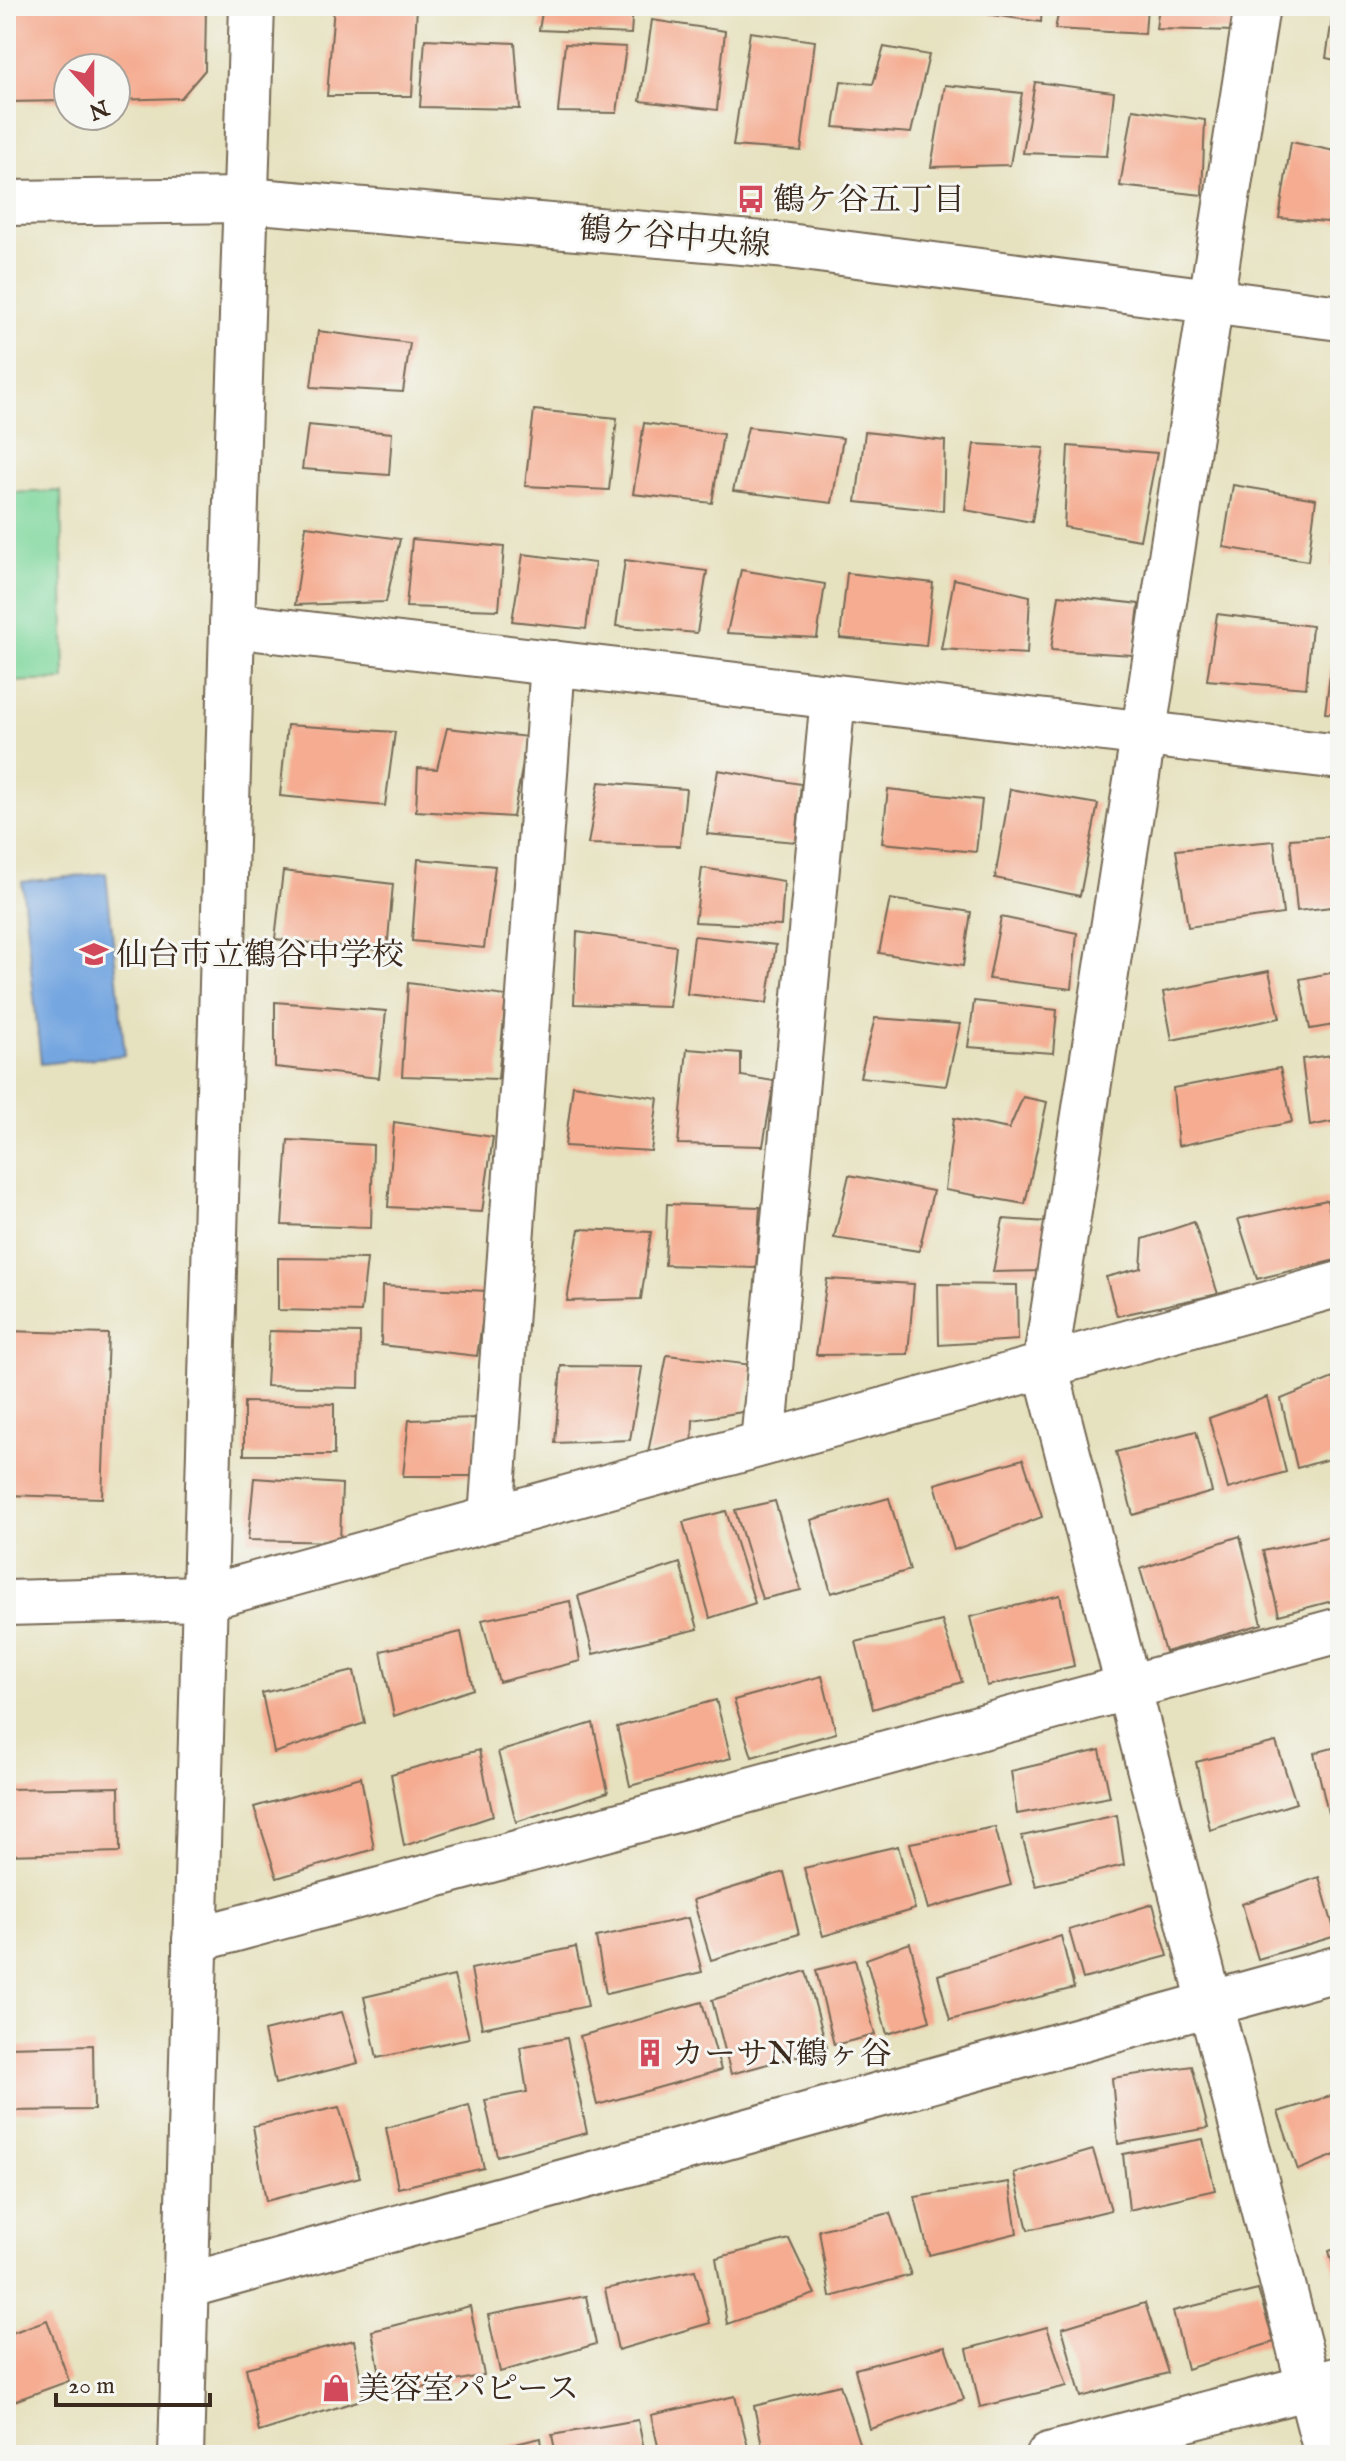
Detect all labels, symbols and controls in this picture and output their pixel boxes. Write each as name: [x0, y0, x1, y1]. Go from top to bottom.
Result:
north arrow: [52, 52, 132, 132]
text: N: [85, 92, 113, 125]
place label: 鶴ケ谷五丁目: [773, 181, 965, 222]
bus stop icon: 鶴ケ谷五丁目: [736, 184, 766, 214]
street label: 鶴ケ谷中央線: [577, 210, 772, 267]
place label: 仙台市立鶴谷中学校: [116, 936, 404, 977]
school or university icon: 仙台市立鶴谷中学校: [79, 939, 109, 969]
place label: カーサN鶴ヶ谷: [672, 2035, 892, 2076]
building icon: カーサN鶴ヶ谷: [635, 2038, 665, 2068]
scale bar: [56, 2357, 210, 2407]
place label: 美容室パピース: [358, 2370, 579, 2411]
text: 20 m: [68, 2371, 115, 2402]
shop icon: 美容室パピース: [321, 2373, 351, 2403]

